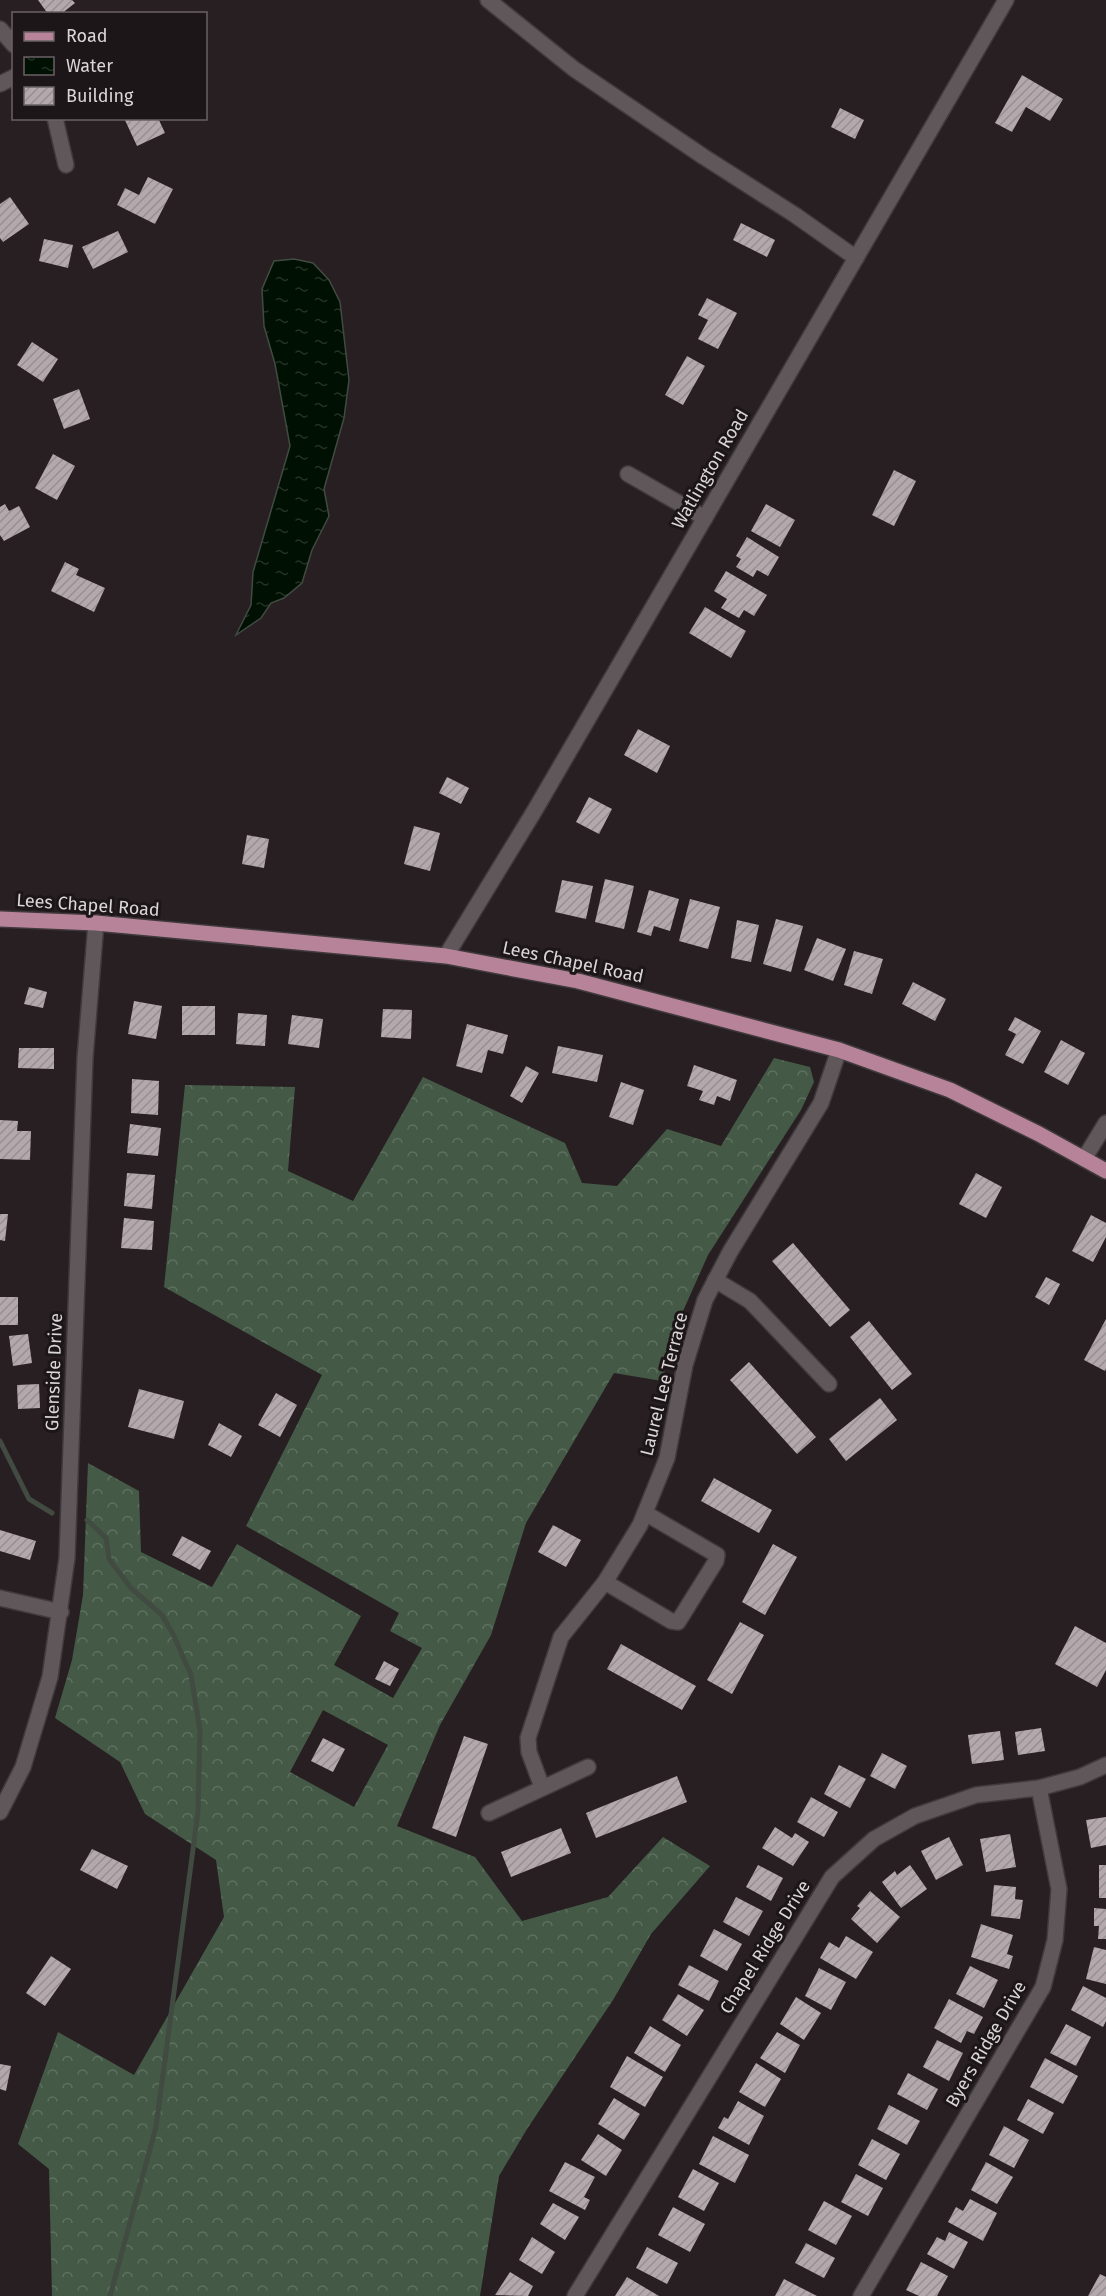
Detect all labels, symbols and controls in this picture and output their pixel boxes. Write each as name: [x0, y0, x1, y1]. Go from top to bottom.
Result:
legend: [12, 12, 207, 120]
text: Road: [66, 25, 108, 47]
text: Water: [66, 55, 113, 77]
text: Building: [66, 85, 134, 107]
street label: Watlington Road: [667, 405, 753, 533]
street label: Lees Chapel Road: [16, 889, 160, 921]
street label: Lees Chapel Road: [500, 936, 646, 988]
street label: Laurel Lee Terrace: [635, 1310, 693, 1458]
street label: Glenside Drive: [41, 1313, 67, 1431]
street label: Chapel Ridge Drive: [715, 1876, 815, 2018]
street label: Byers Ridge Drive: [941, 1977, 1031, 2111]

